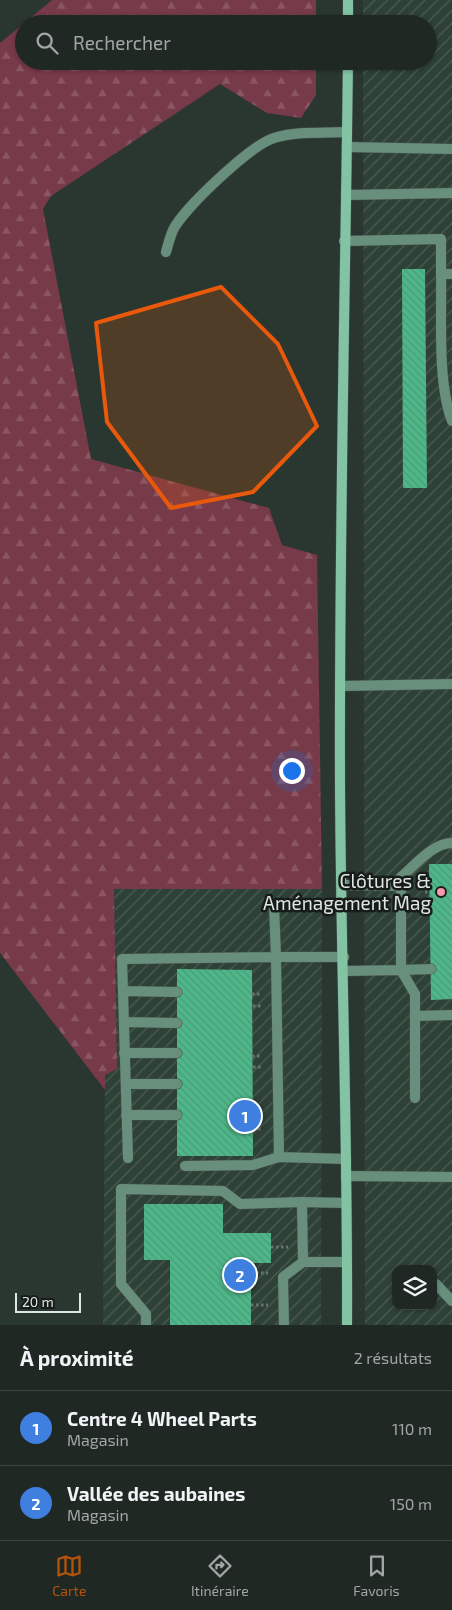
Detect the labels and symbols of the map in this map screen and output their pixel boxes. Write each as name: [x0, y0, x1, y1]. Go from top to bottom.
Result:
your location: [279, 758, 305, 784]
place label: Clôtures & Aménagement Mag: [263, 869, 431, 914]
marker: Clôtures & Aménagement Mag: [435, 886, 447, 898]
pin: 1: [229, 1097, 261, 1135]
pin: 2: [224, 1256, 256, 1294]
scale bar: [15, 1290, 81, 1313]

